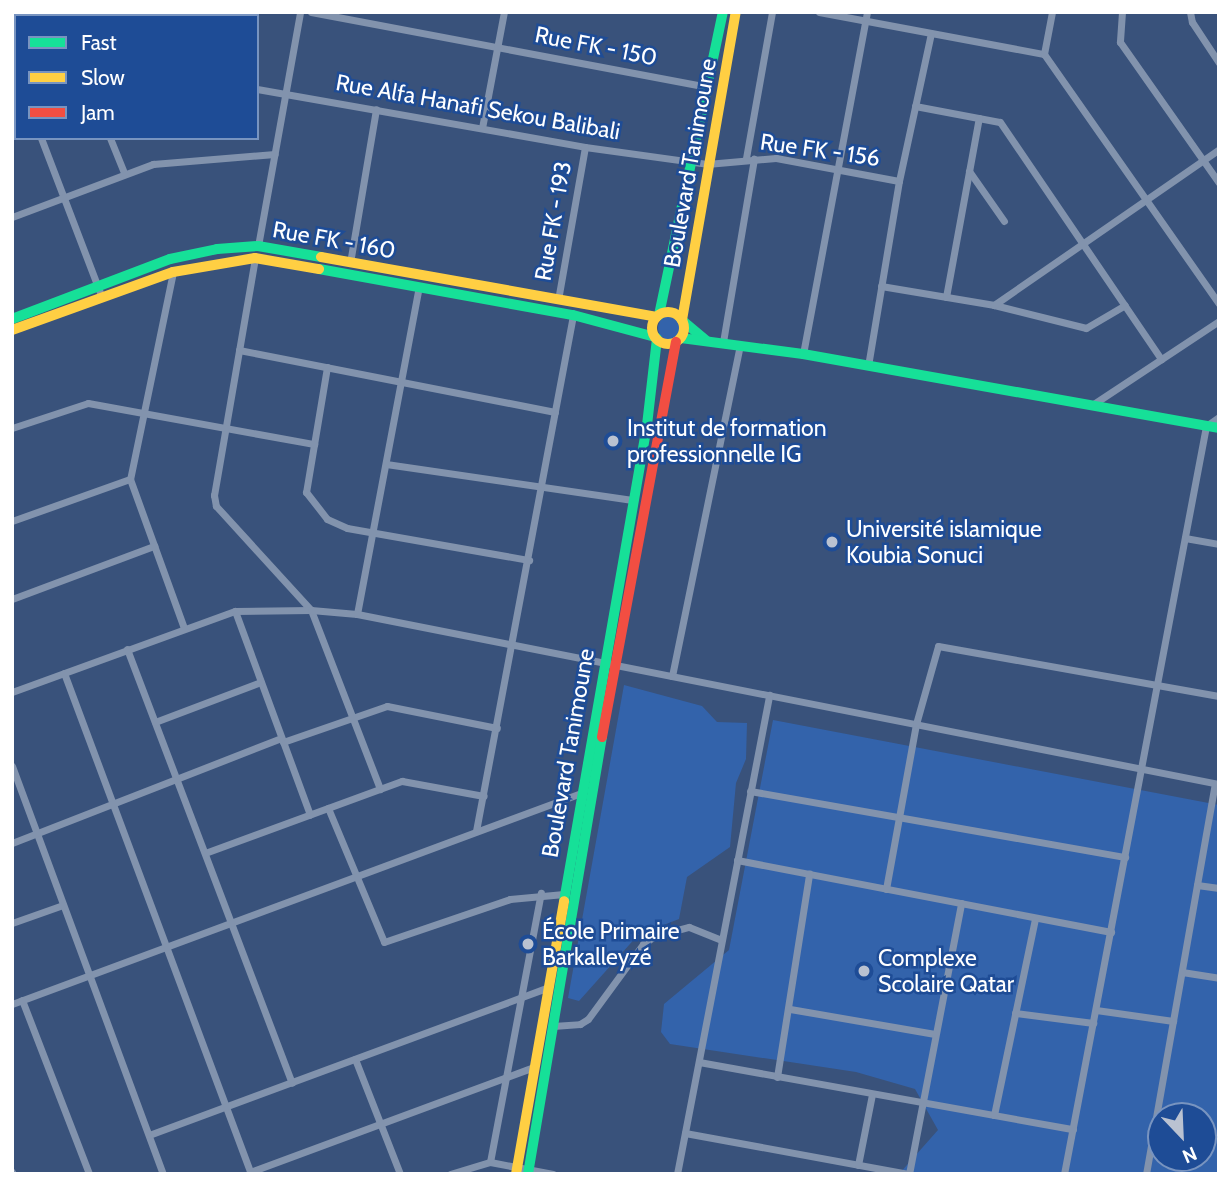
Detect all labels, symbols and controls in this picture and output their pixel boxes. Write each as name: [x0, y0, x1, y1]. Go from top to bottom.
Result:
legend: [14, 14, 259, 140]
street label: Rue FK - 150: [533, 21, 659, 71]
text: Fast: [81, 30, 117, 55]
street label: Boulevard Tanimoune: [658, 56, 722, 270]
text: Slow: [81, 65, 125, 90]
street label: Rue Alfa Hanafi Sekou Balibali: [334, 68, 622, 146]
text: Jam: [81, 100, 115, 125]
street label: Rue FK - 156: [758, 128, 882, 172]
street label: Rue FK - 193: [529, 159, 577, 283]
street label: Rue FK - 160: [270, 216, 398, 264]
place label: Institut de formation professionnelle IG: [627, 414, 827, 468]
marker: Institut de formation professionnelle IG: [605, 433, 621, 449]
place label: Université islamique Koubia Sonuci: [846, 515, 1042, 569]
marker: Université islamique Koubia Sonuci: [824, 534, 840, 550]
street label: Boulevard Tanimoune: [536, 646, 600, 860]
place label: École Primaire Barkalleyzé: [542, 917, 680, 971]
marker: École Primaire Barkalleyzé: [520, 936, 536, 952]
place label: Complexe Scolaire Qatar: [878, 944, 1014, 998]
marker: Complexe Scolaire Qatar: [856, 963, 872, 979]
north arrow: [1147, 1102, 1217, 1172]
text: N: [1179, 1142, 1200, 1168]

